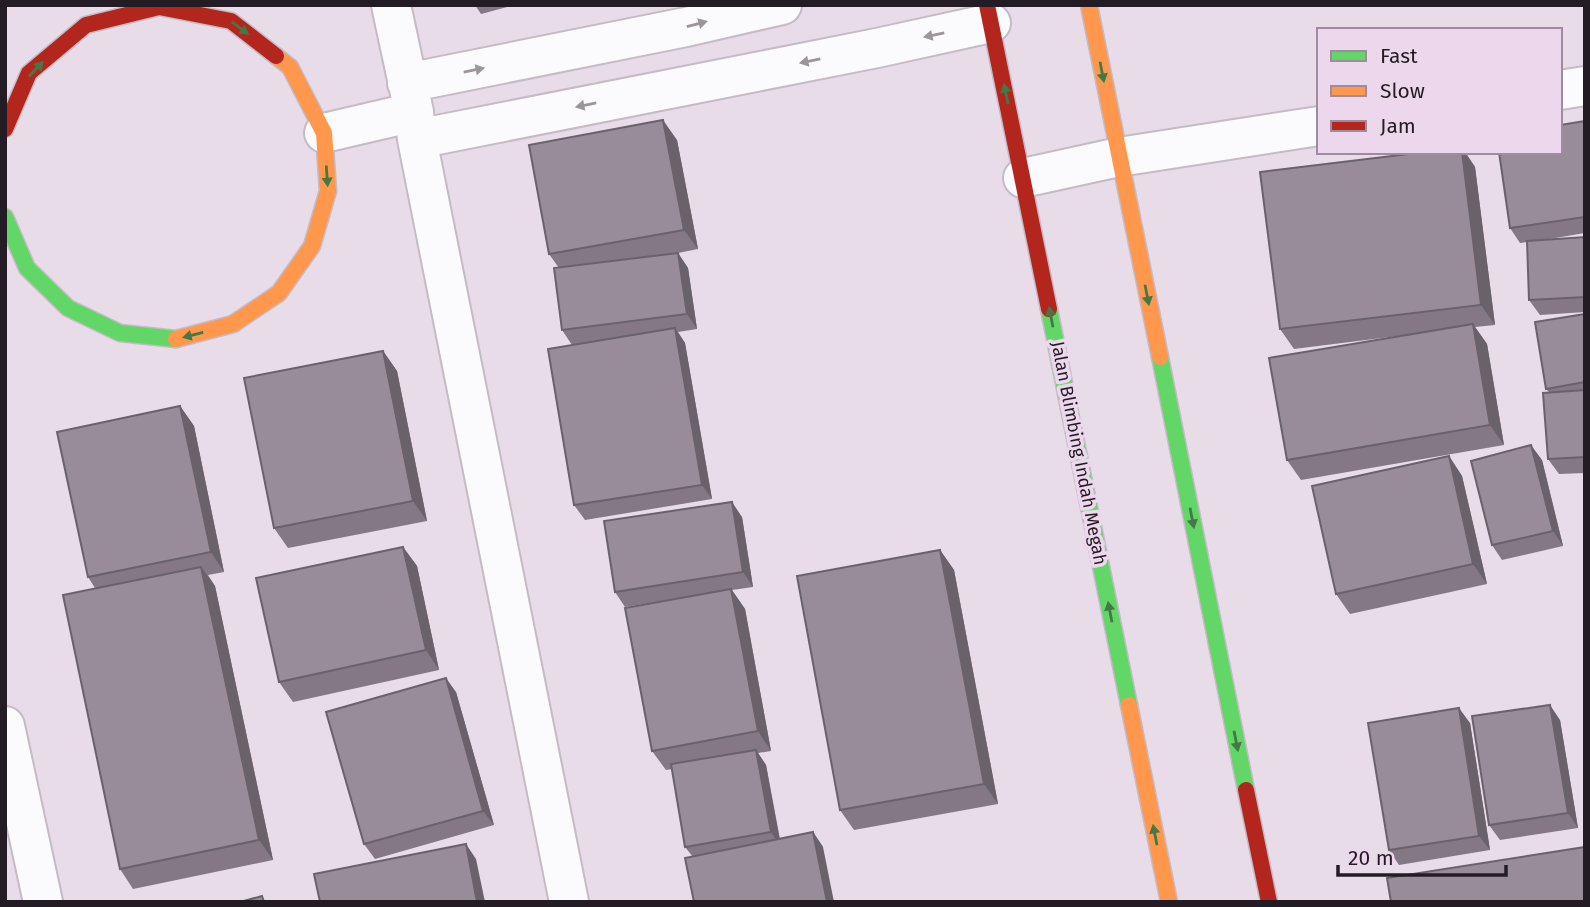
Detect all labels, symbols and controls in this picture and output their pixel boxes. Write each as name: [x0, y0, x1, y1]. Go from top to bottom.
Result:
one-way arrow: [686, 18, 708, 29]
one-way arrow: [231, 21, 249, 35]
legend: [1317, 28, 1562, 154]
one-way arrow: [923, 30, 945, 41]
text: Fast: [1380, 43, 1418, 69]
one-way arrow: [799, 55, 821, 66]
one-way arrow: [27, 61, 44, 78]
one-way arrow: [1097, 61, 1108, 83]
one-way arrow: [463, 64, 485, 75]
text: Slow: [1380, 78, 1425, 104]
one-way arrow: [1000, 83, 1011, 105]
one-way arrow: [575, 100, 597, 111]
text: Jam: [1380, 113, 1416, 139]
one-way arrow: [322, 165, 333, 187]
one-way arrow: [1141, 284, 1152, 306]
one-way arrow: [1046, 306, 1057, 328]
one-way arrow: [181, 330, 203, 341]
street label: Jalan Blimbing Indah Megah: [1047, 339, 1111, 567]
one-way arrow: [1186, 507, 1197, 529]
one-way arrow: [1105, 601, 1116, 623]
one-way arrow: [1231, 730, 1242, 752]
one-way arrow: [1150, 824, 1161, 846]
scale bar: [1338, 834, 1506, 878]
text: 20 m: [1348, 845, 1394, 871]

